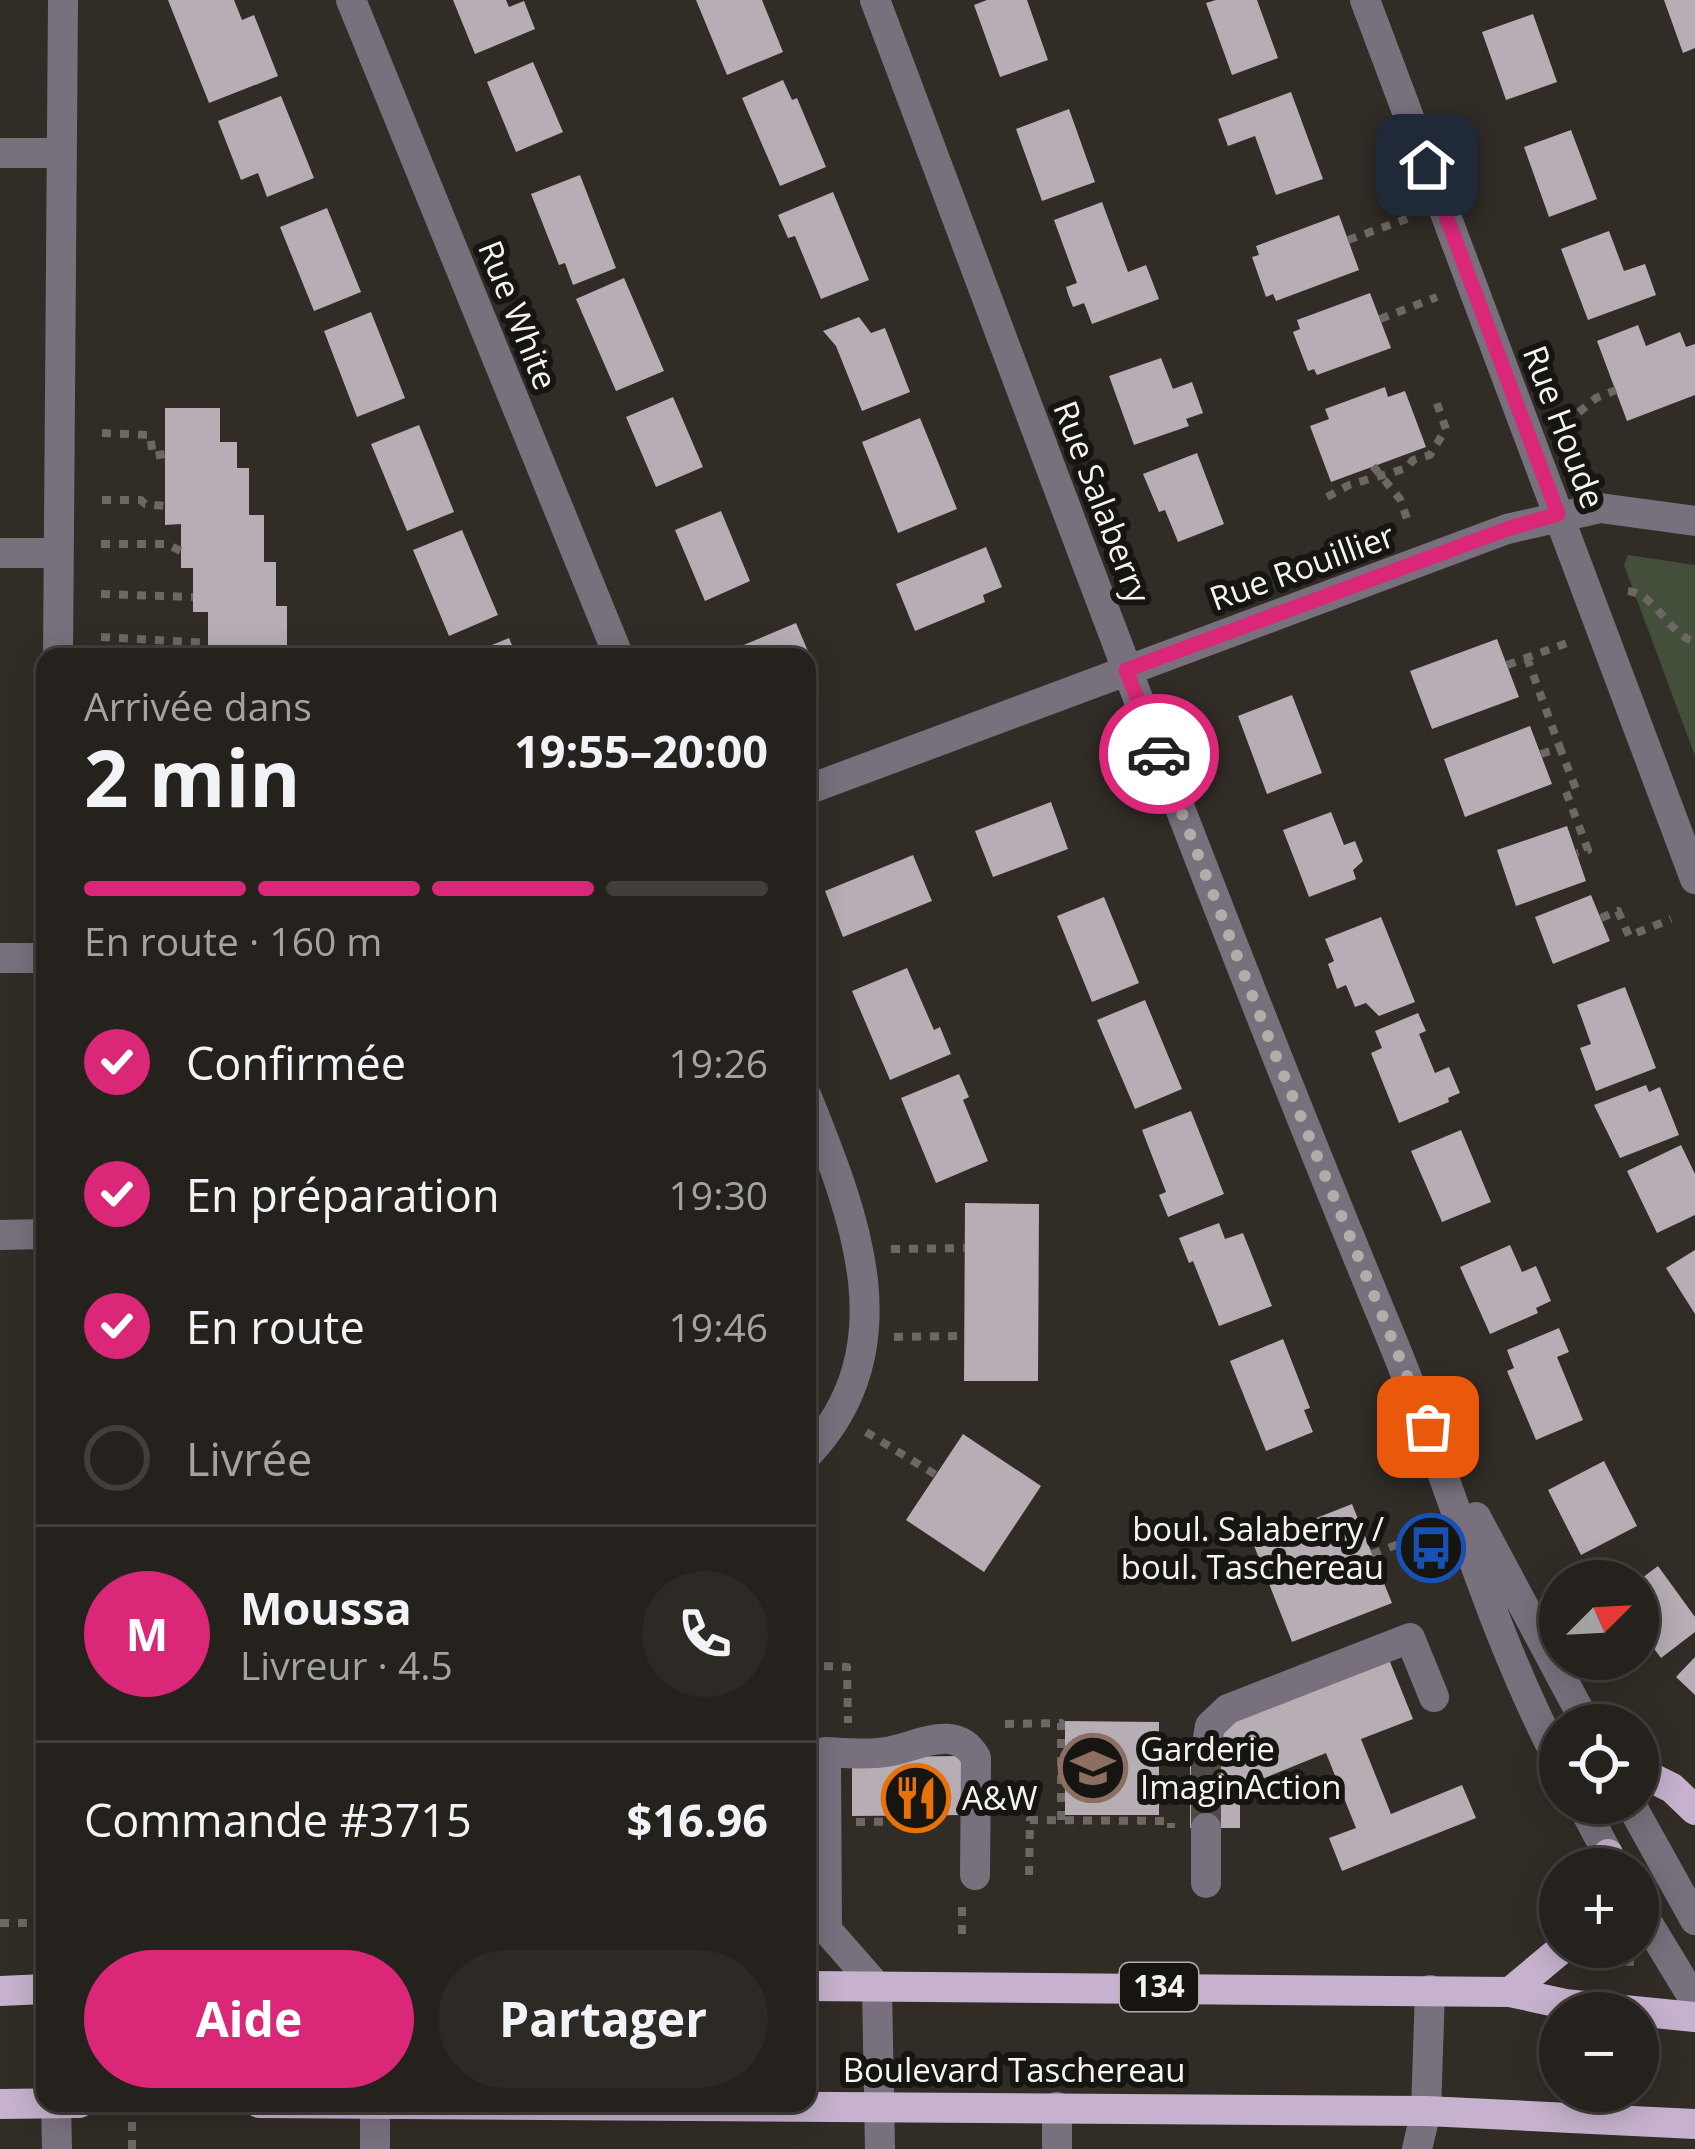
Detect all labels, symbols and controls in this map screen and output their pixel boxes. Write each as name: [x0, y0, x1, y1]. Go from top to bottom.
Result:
pin: [1376, 114, 1478, 216]
icon: home: [1394, 132, 1460, 198]
street label: Rue White: [468, 234, 569, 396]
street label: Rue Houde: [1513, 339, 1616, 515]
street label: Rue Salaberry: [1043, 394, 1162, 610]
street label: Rue Rouillier: [1203, 512, 1400, 621]
text: Arrivée dans: [84, 679, 312, 732]
courier: [1099, 694, 1219, 814]
text: 19:55–20:00: [514, 720, 768, 781]
icon: car: [1126, 721, 1192, 787]
text: 2 min: [84, 724, 301, 830]
text: En route · 160 m: [84, 914, 382, 967]
icon: check: [84, 1029, 150, 1095]
text: Confirmée: [186, 1032, 406, 1093]
text: 19:26: [669, 1036, 768, 1089]
icon: check: [84, 1161, 150, 1227]
text: En préparation: [186, 1164, 499, 1225]
text: 19:30: [669, 1168, 768, 1221]
icon: check: [84, 1293, 150, 1359]
text: En route: [186, 1296, 365, 1357]
text: 19:46: [669, 1300, 768, 1353]
pin: [1377, 1376, 1479, 1478]
icon: bag: [1395, 1394, 1461, 1460]
text: Livrée: [186, 1428, 312, 1489]
place label: boul. Salaberry / boul. Taschereau: [1121, 1506, 1384, 1589]
bus stop icon: boul. Salaberry / boul. Taschereau: [1396, 1513, 1466, 1583]
north arrow: [1539, 1560, 1659, 1680]
map controls: [1539, 1560, 1659, 2112]
button: phone: [642, 1571, 768, 1697]
text: Moussa: [240, 1577, 412, 1638]
text: M: [126, 1603, 168, 1664]
text: Livreur · 4.5: [240, 1638, 453, 1691]
button: locate: [1539, 1704, 1659, 1824]
place label: Garderie ImaginAction: [1140, 1726, 1341, 1809]
school or university icon: Garderie ImaginAction: [1058, 1733, 1128, 1803]
restaurant icon: A&W: [881, 1763, 951, 1833]
place label: A&W: [962, 1775, 1037, 1820]
text: Commande #3715: [84, 1789, 472, 1850]
text: $16.96: [627, 1789, 768, 1850]
button: +: [1539, 1848, 1659, 1968]
button: Aide: [84, 1950, 414, 2088]
button: Partager: [438, 1950, 768, 2088]
road number: 134: [1120, 1963, 1198, 2011]
button: −: [1539, 1992, 1659, 2112]
street label: Boulevard Taschereau: [843, 2047, 1185, 2092]

